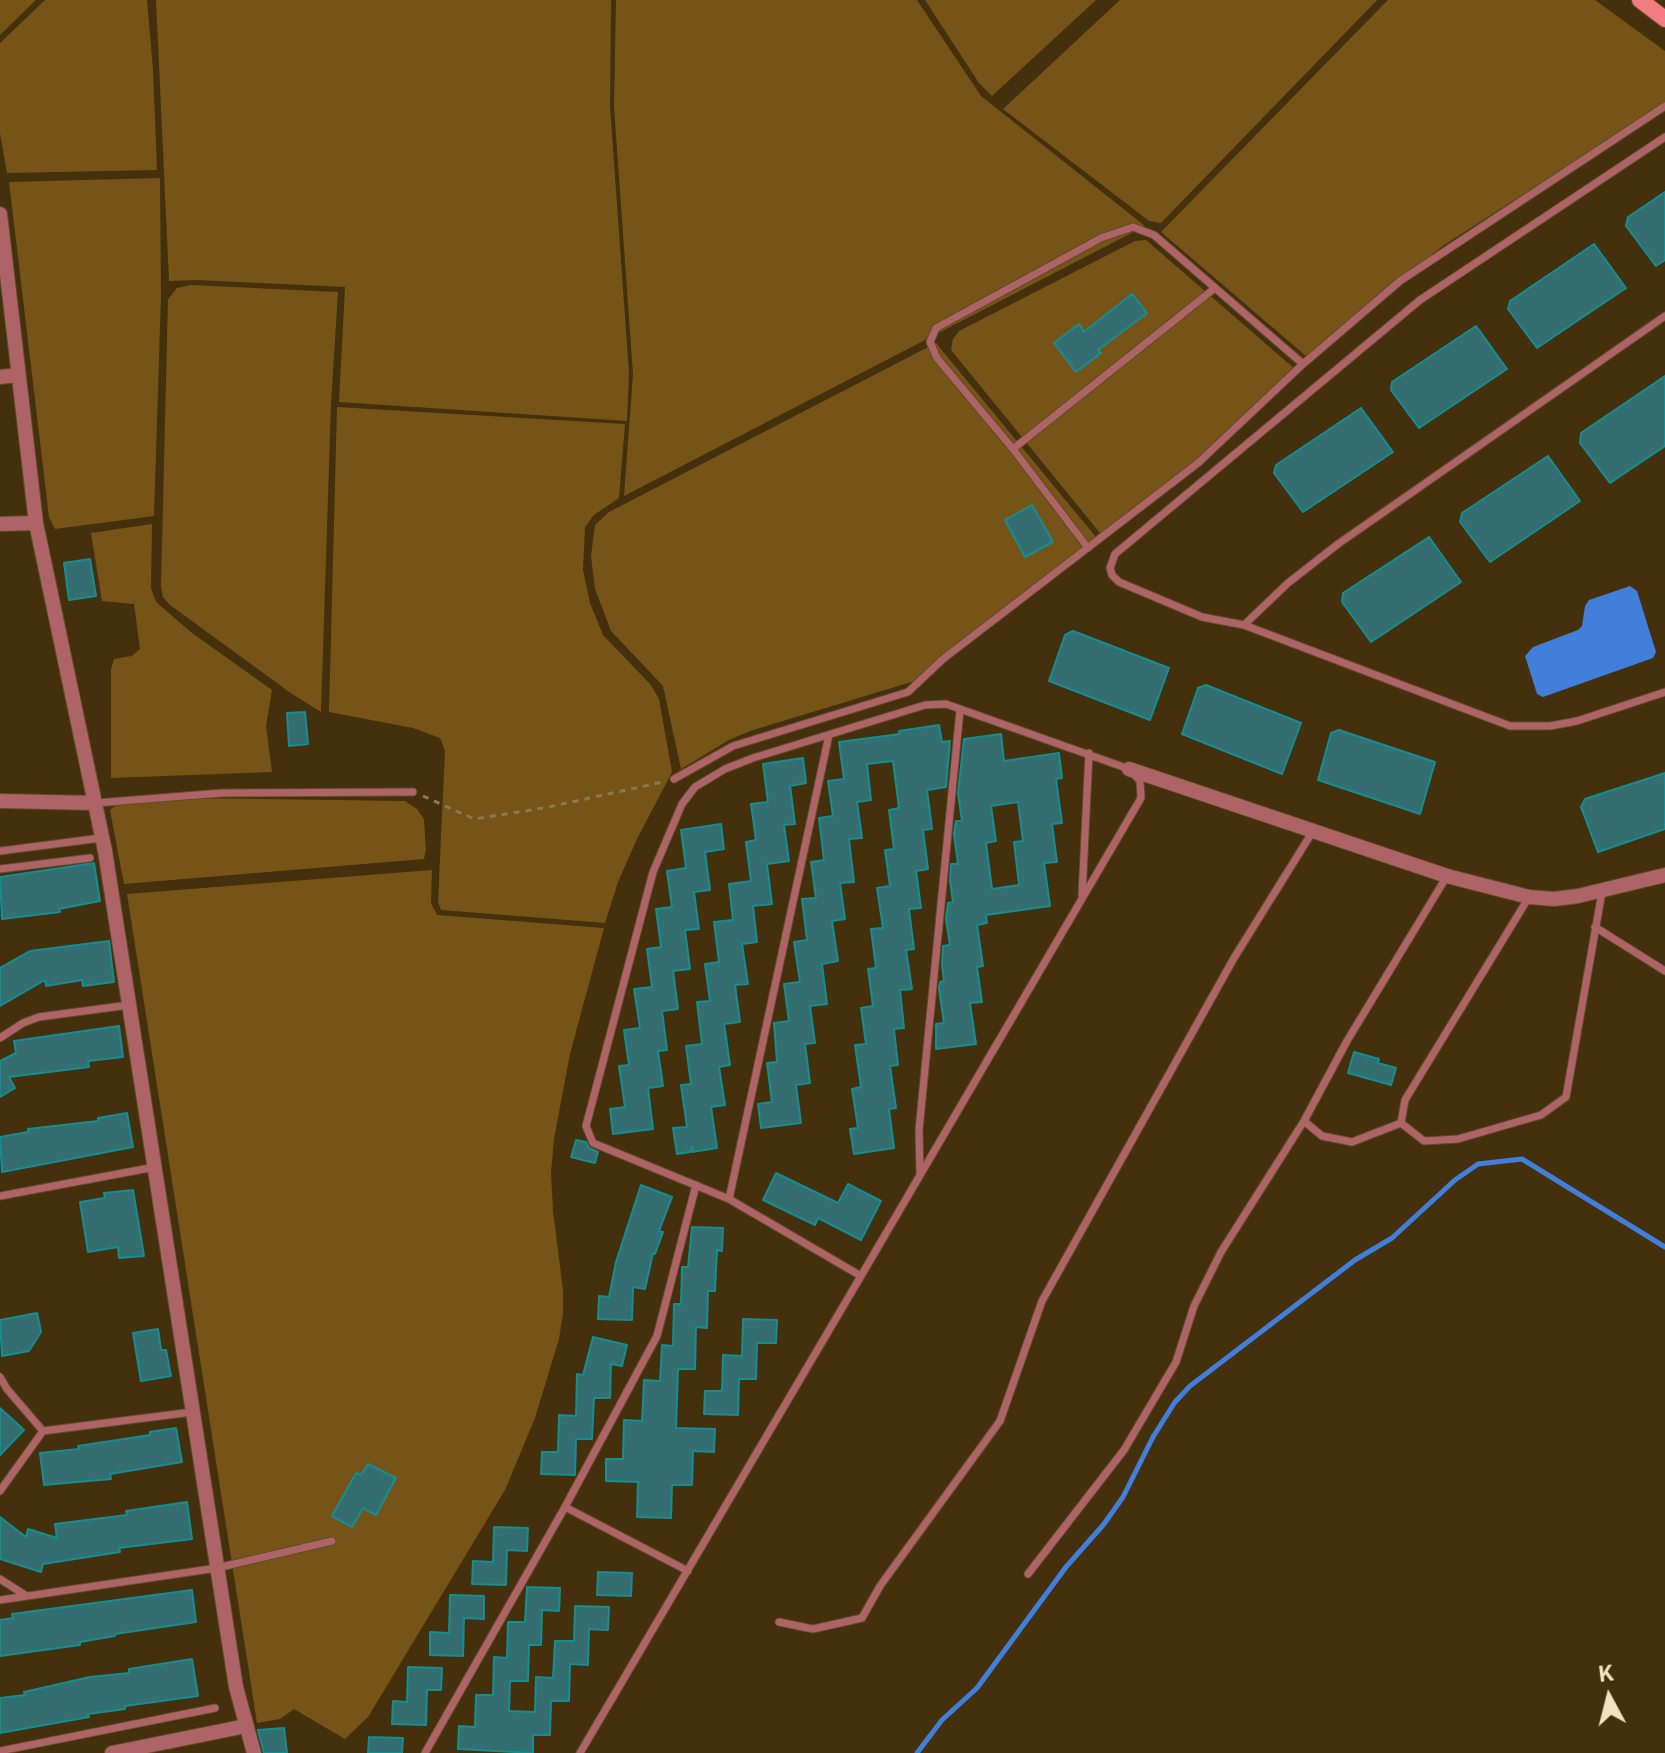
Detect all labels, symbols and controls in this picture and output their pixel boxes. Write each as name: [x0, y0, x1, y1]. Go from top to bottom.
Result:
north arrow: [1569, 1657, 1649, 1737]
text: K: [1597, 1657, 1615, 1688]

